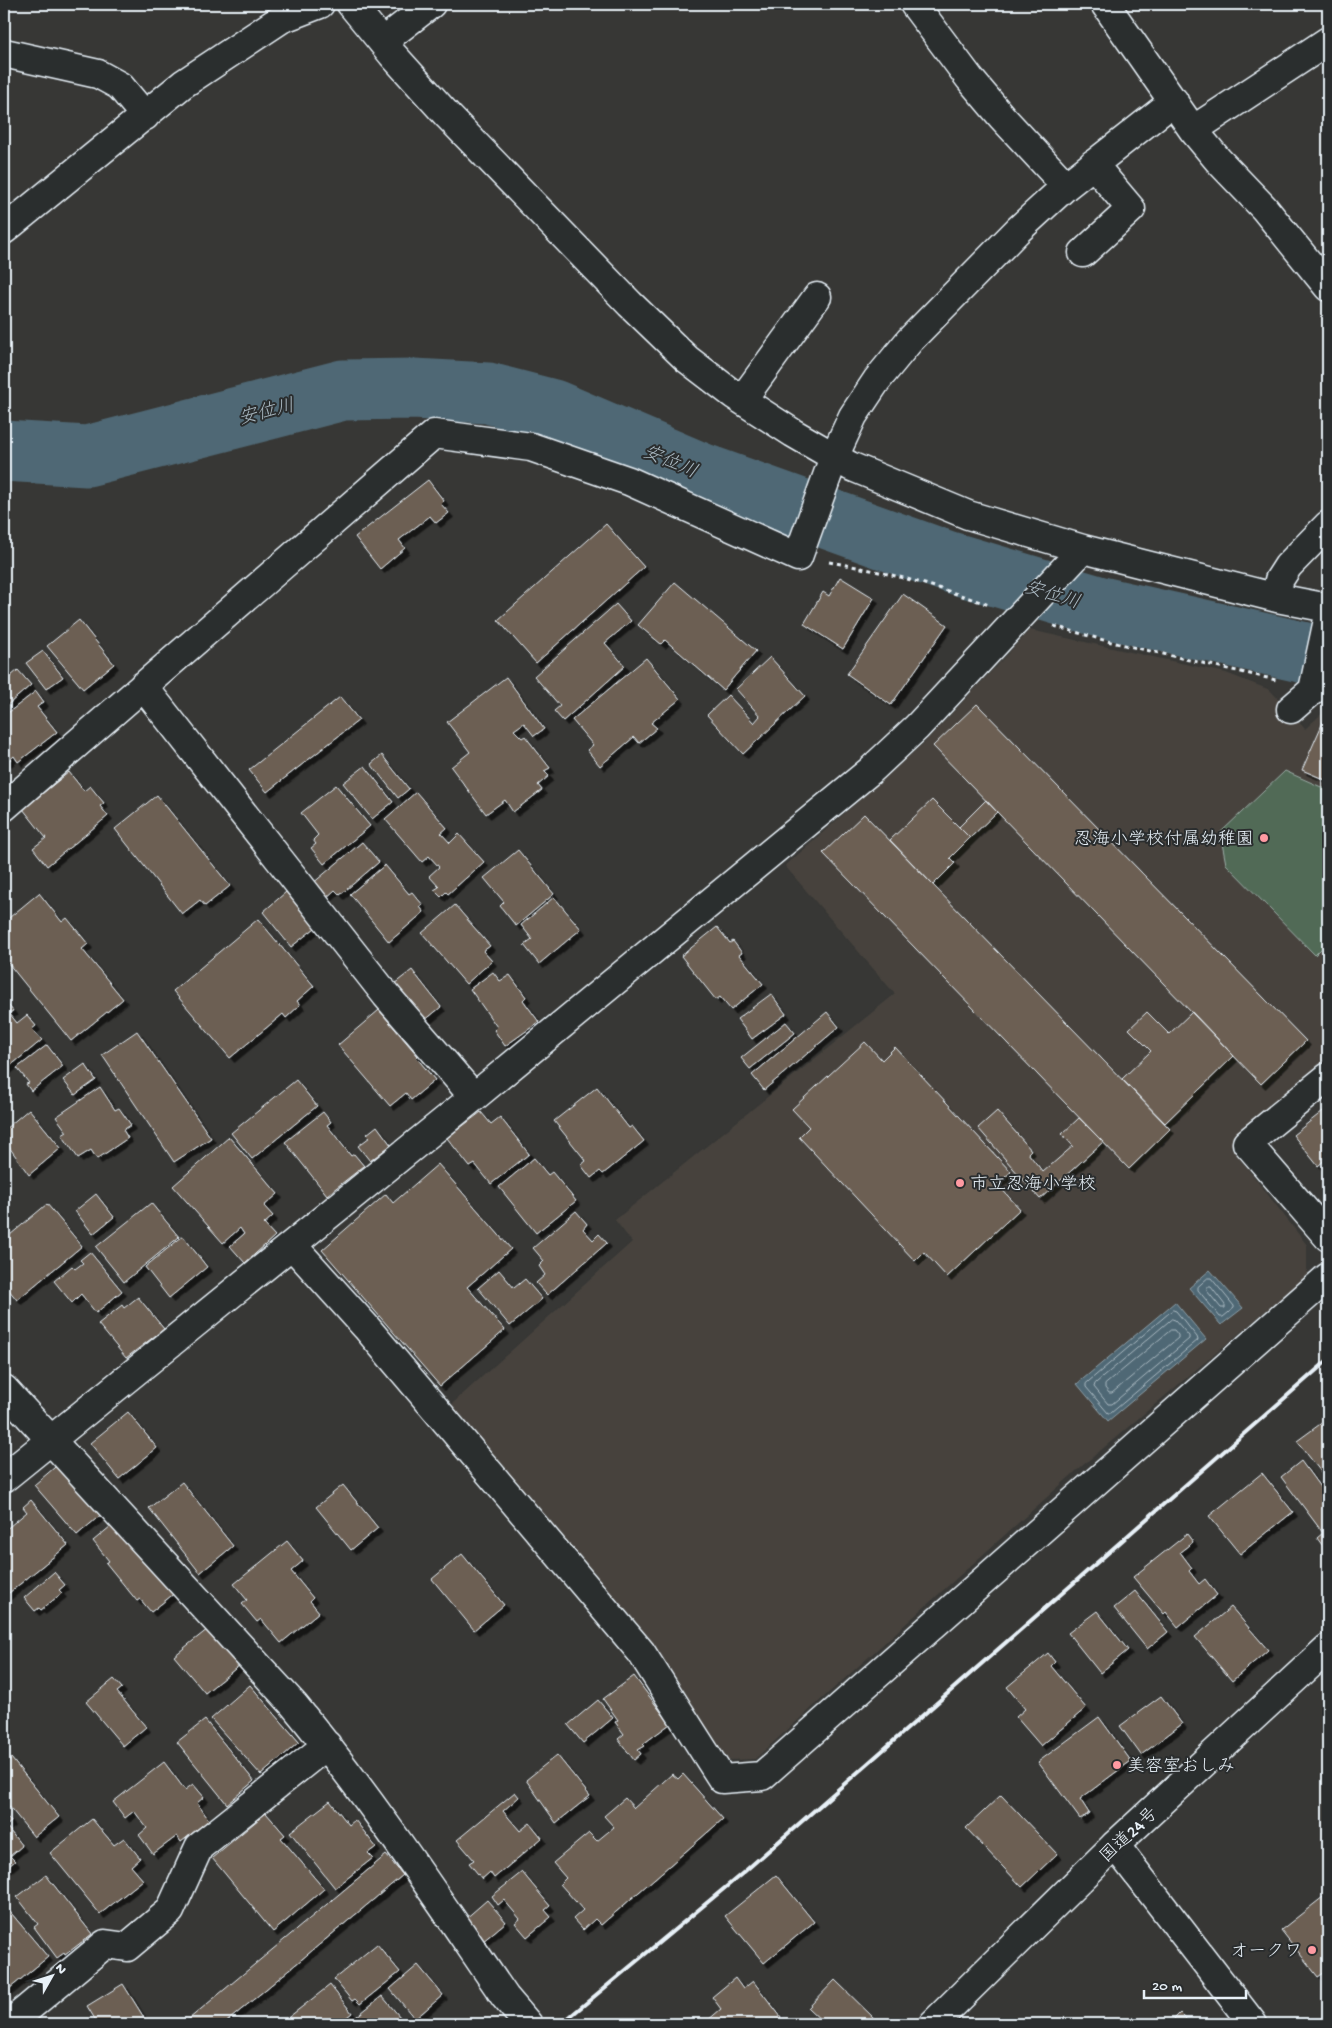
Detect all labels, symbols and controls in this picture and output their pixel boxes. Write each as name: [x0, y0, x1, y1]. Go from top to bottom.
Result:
water label: 安位川: [236, 394, 297, 431]
water label: 安位川: [639, 441, 701, 485]
water label: 安位川: [1021, 576, 1083, 616]
place label: 忍海小学校付属幼稚園: [1074, 829, 1254, 851]
marker: 忍海小学校付属幼稚園: [1258, 832, 1270, 844]
place label: 市立忍海小学校: [970, 1174, 1096, 1196]
marker: 市立忍海小学校: [954, 1177, 966, 1189]
place label: 美容室おしみ: [1127, 1756, 1235, 1778]
marker: 美容室おしみ: [1111, 1759, 1123, 1771]
street label: 国道24号: [1096, 1803, 1163, 1868]
place label: オークワ: [1230, 1942, 1302, 1963]
marker: オークワ: [1306, 1944, 1318, 1956]
north arrow: [28, 1950, 78, 2000]
text: N: [51, 1960, 70, 1978]
scale bar: [1144, 1968, 1247, 2000]
text: 20 m: [1152, 1978, 1182, 1996]

